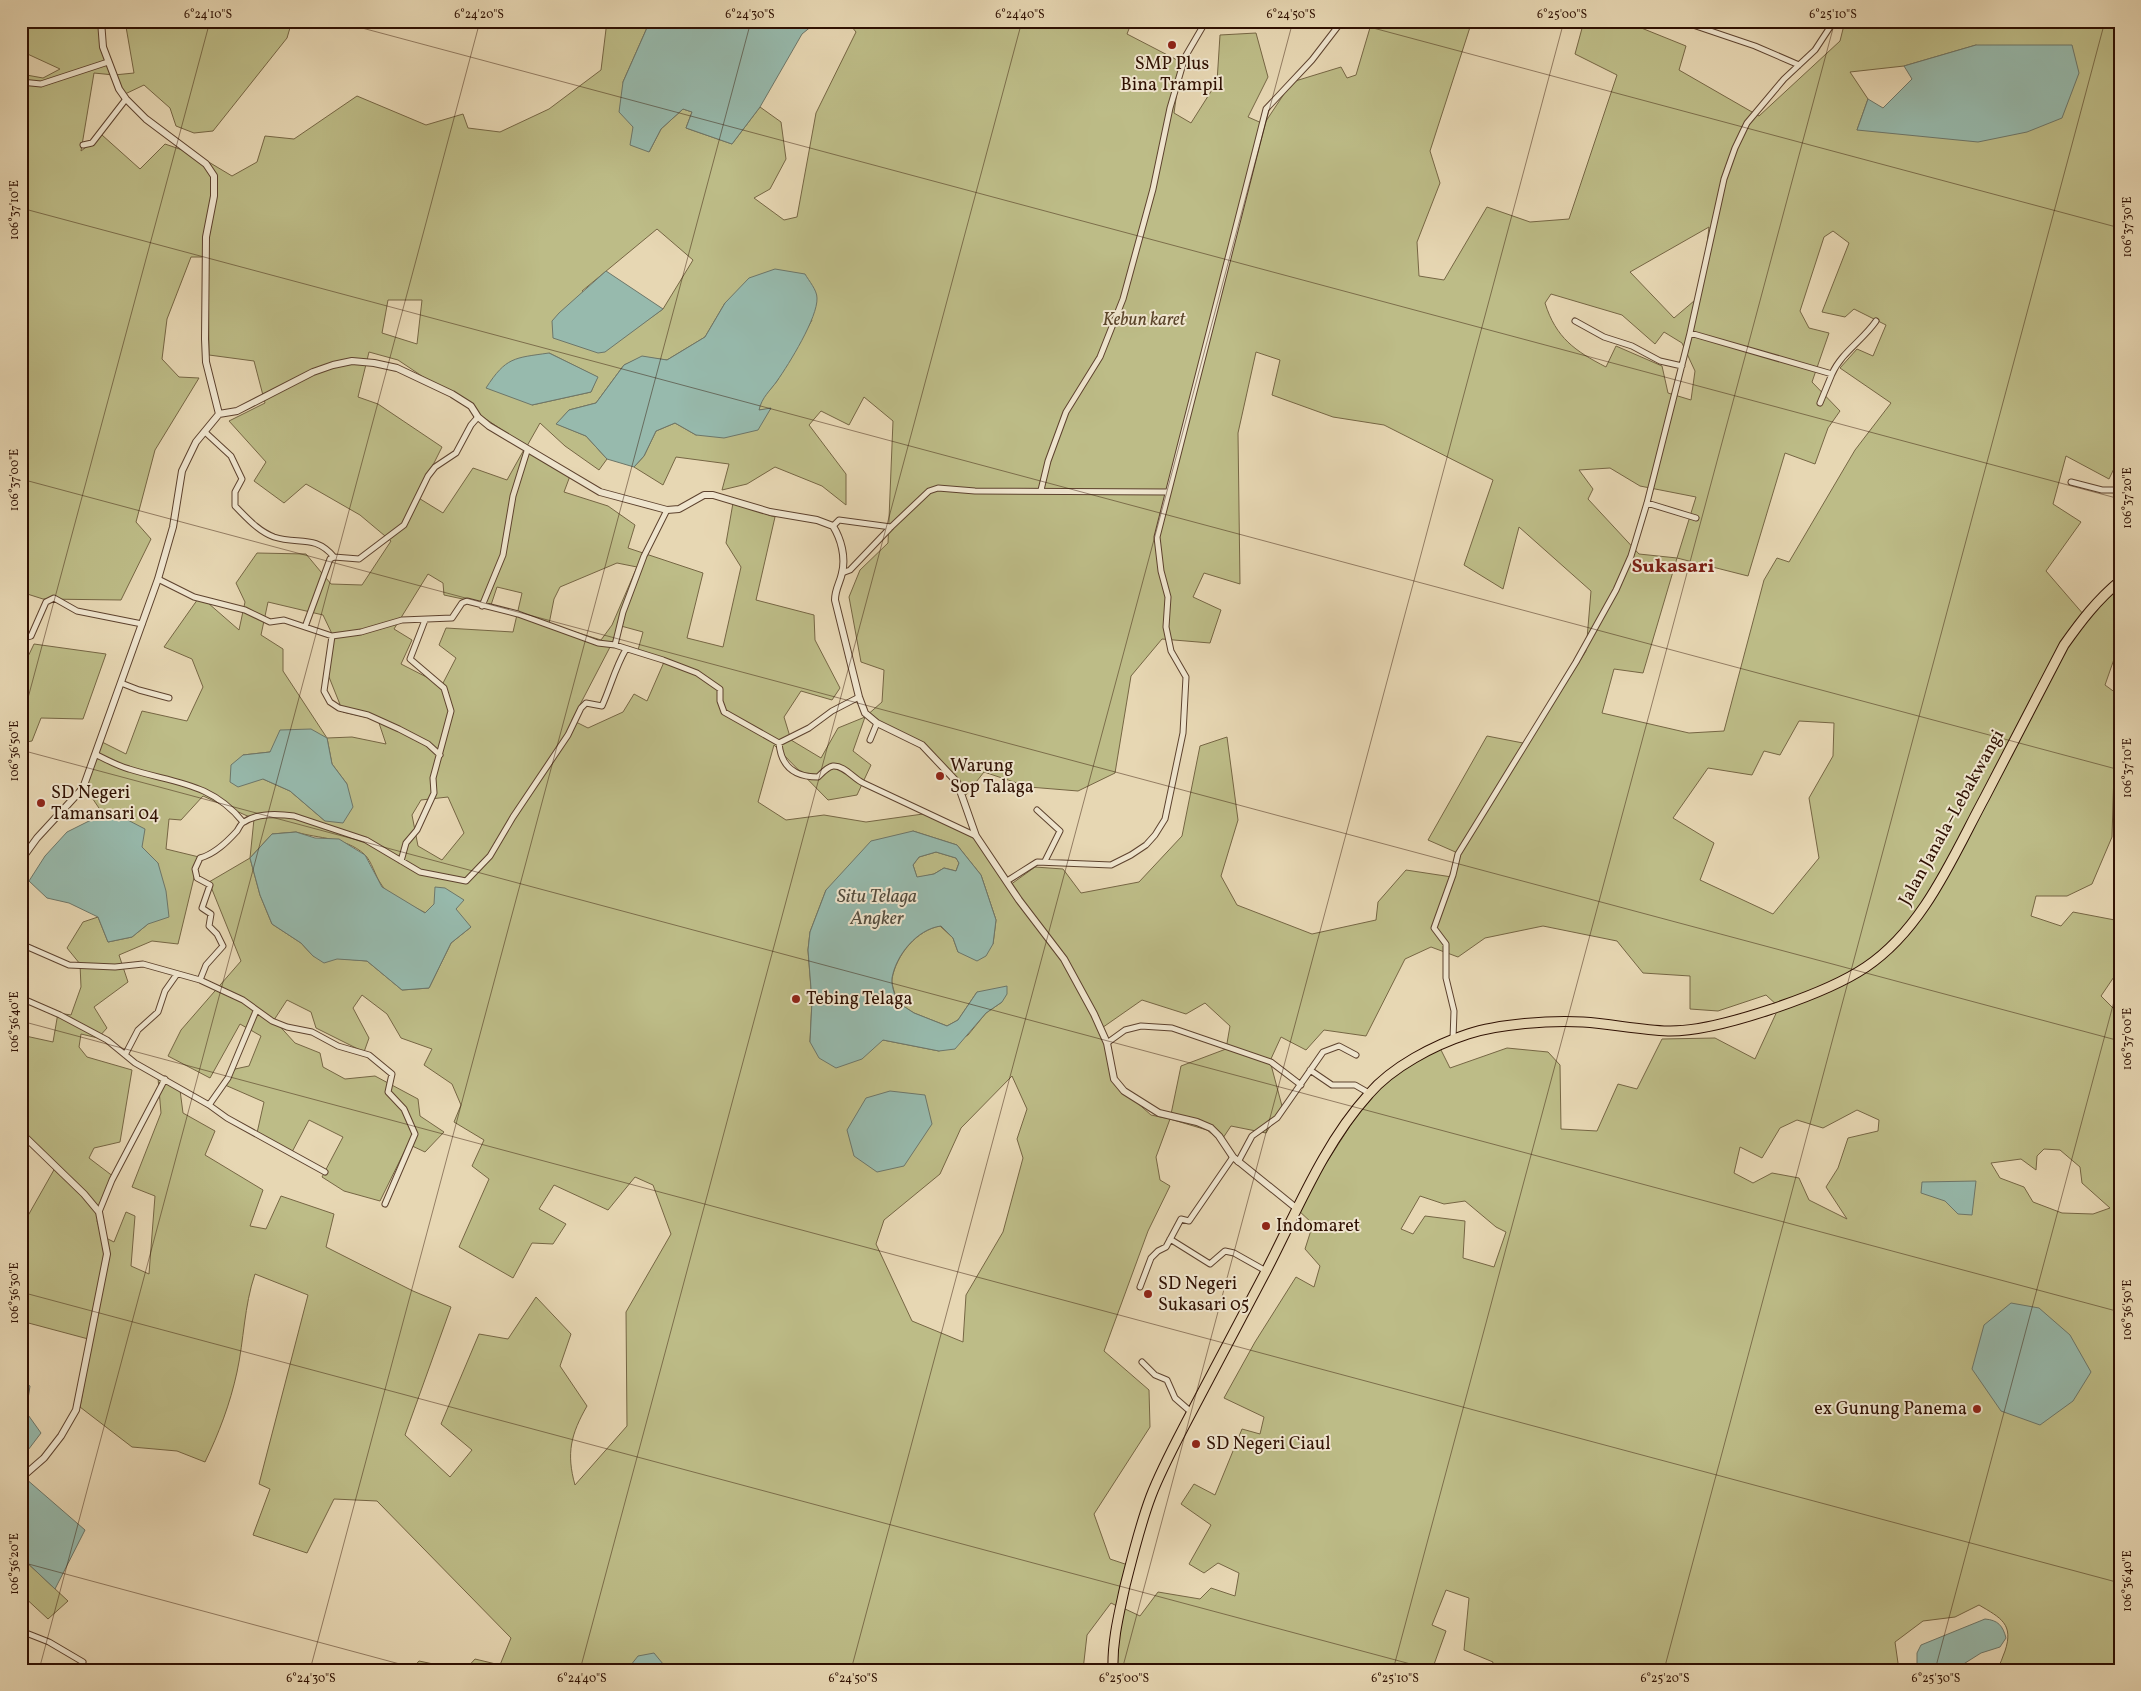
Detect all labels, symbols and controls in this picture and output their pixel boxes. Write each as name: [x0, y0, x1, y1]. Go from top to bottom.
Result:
text: 6°24'10"S: [184, 7, 232, 23]
text: 6°24'20"S: [454, 7, 504, 23]
text: 6°24'30"S: [725, 7, 775, 23]
text: 6°24'40"S: [995, 7, 1045, 23]
text: 6°24'50"S: [1266, 7, 1316, 23]
text: 6°25'00"S: [1537, 7, 1587, 23]
text: 6°25'10"S: [1809, 7, 1857, 23]
marker: SMP Plus Bina Trampil: [1166, 39, 1178, 51]
place label: SMP Plus Bina Trampil: [1121, 52, 1223, 98]
text: 106°37'10"E: [7, 180, 23, 240]
text: 106°37'30"E: [2120, 196, 2136, 258]
park label: Kebun karet: [1103, 308, 1187, 333]
text: 106°37'00"E: [7, 449, 23, 511]
text: 106°37'20"E: [2120, 467, 2136, 529]
district label: Sukasari: [1631, 553, 1715, 581]
text: 106°36'50"E: [7, 720, 23, 782]
street label: Jalan Janala–Lebakwangi: [1893, 725, 2011, 911]
text: 106°37'10"E: [2120, 738, 2136, 798]
place label: Warung Sop Talaga: [950, 754, 1034, 800]
marker: Warung Sop Talaga: [934, 770, 946, 782]
place label: SD Negeri Tamansari 04: [51, 781, 159, 827]
marker: SD Negeri Tamansari 04: [35, 797, 47, 809]
water label: Situ Telaga Angker: [837, 884, 917, 932]
place label: Tebing Telaga: [806, 987, 912, 1012]
text: 106°36'40"E: [7, 991, 23, 1053]
marker: Tebing Telaga: [790, 993, 802, 1005]
text: 106°37'00"E: [2120, 1008, 2136, 1070]
place label: Indomaret: [1276, 1214, 1360, 1239]
marker: Indomaret: [1260, 1220, 1272, 1232]
text: 106°36'30"E: [7, 1262, 23, 1324]
place label: SD Negeri Sukasari 05: [1158, 1272, 1249, 1318]
text: 106°36'50"E: [2120, 1279, 2136, 1341]
marker: SD Negeri Sukasari 05: [1142, 1288, 1154, 1300]
place label: ex Gunung Panema: [1814, 1397, 1967, 1422]
marker: ex Gunung Panema: [1971, 1403, 1983, 1415]
place label: SD Negeri Ciaul: [1206, 1432, 1331, 1457]
marker: SD Negeri Ciaul: [1190, 1438, 1202, 1450]
text: 106°36'20"E: [7, 1533, 23, 1595]
text: 106°36'40"E: [2120, 1550, 2136, 1612]
text: 6°24'30"S: [286, 1671, 336, 1687]
text: 6°24'40"S: [557, 1671, 607, 1687]
text: 6°24'50"S: [828, 1671, 878, 1687]
text: 6°25'00"S: [1099, 1671, 1149, 1687]
text: 6°25'10"S: [1371, 1671, 1419, 1687]
text: 6°25'20"S: [1640, 1671, 1690, 1687]
text: 6°25'30"S: [1912, 1671, 1960, 1687]

